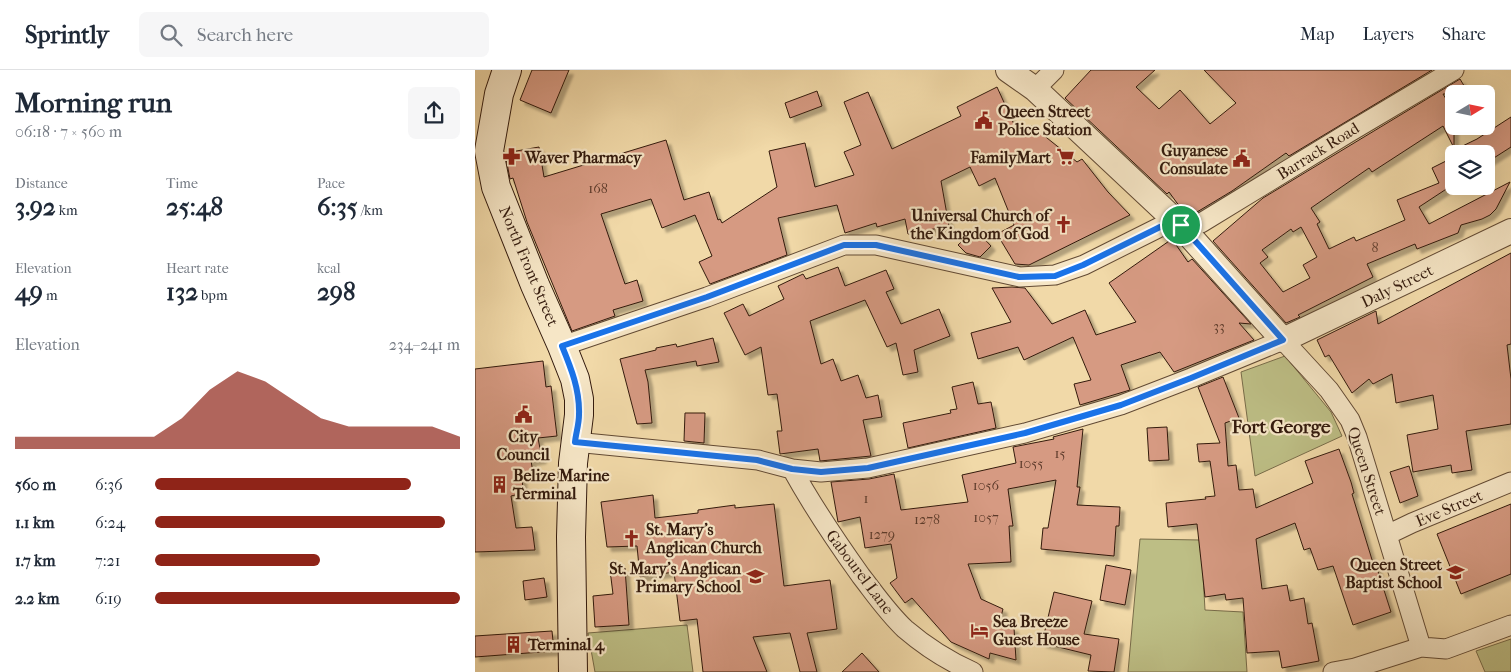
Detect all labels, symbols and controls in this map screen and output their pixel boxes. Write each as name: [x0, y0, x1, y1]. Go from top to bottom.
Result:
search box: [139, 12, 489, 57]
text: Sprintly: [25, 21, 109, 49]
icon: search: [157, 21, 185, 49]
text: Search here: [197, 24, 293, 46]
text: Map: [1300, 24, 1334, 45]
text: Layers: [1362, 24, 1414, 45]
text: Share: [1442, 24, 1486, 45]
north arrow: [1445, 85, 1495, 135]
map controls: [1445, 85, 1495, 195]
text: Morning run: [15, 86, 172, 119]
button: share: [408, 87, 460, 139]
place label: Queen Street Police Station: [998, 102, 1092, 139]
public building icon: Queen Street Police Station: [974, 110, 994, 130]
street label: Barrack Road: [1273, 118, 1363, 184]
text: 06:18 · 7 × 560 m: [15, 122, 122, 141]
place label: Guyanese Consulate: [1160, 141, 1228, 178]
button: layers: [1445, 145, 1495, 195]
pharmacy icon: Waver Pharmacy: [501, 147, 521, 167]
supermarket icon: FamilyMart: [1055, 147, 1075, 167]
place label: Waver Pharmacy: [524, 148, 643, 168]
place label: FamilyMart: [969, 148, 1051, 168]
public building icon: Guyanese Consulate: [1232, 149, 1252, 169]
text: Distance: [15, 175, 68, 192]
text: Time: [166, 175, 198, 192]
text: Pace: [317, 175, 345, 192]
house number: 168: [588, 180, 608, 197]
text: 3.92: [15, 192, 56, 221]
text: 25:48: [166, 192, 223, 221]
text: 6:35: [317, 192, 358, 221]
text: km: [56, 202, 78, 219]
text: /km: [358, 202, 383, 219]
street label: North Front Street: [495, 203, 563, 329]
pin: [1160, 204, 1202, 246]
place label: Universal Church of the Kingdom of God: [910, 206, 1053, 244]
icon: arrive: [1167, 211, 1195, 239]
church icon: Universal Church of the Kingdom of God: [1053, 214, 1073, 234]
house number: 8: [1371, 239, 1379, 256]
text: Elevation: [15, 260, 72, 277]
text: Heart rate: [166, 260, 229, 277]
text: kcal: [317, 260, 341, 277]
street label: Daly Street: [1358, 260, 1436, 312]
text: 49: [15, 277, 43, 306]
text: 132: [166, 277, 198, 306]
text: 298: [317, 277, 356, 306]
text: m: [43, 287, 58, 304]
text: bpm: [198, 287, 228, 304]
house number: 33: [1213, 318, 1225, 335]
text: Elevation: [15, 335, 80, 354]
text: 234–241 m: [389, 335, 460, 354]
public building icon: City Council: [513, 404, 533, 424]
district label: Fort George: [1231, 416, 1331, 438]
street label: Queen Street: [1344, 424, 1390, 518]
place label: City Council: [496, 427, 550, 464]
house number: 15: [1055, 445, 1066, 462]
house number: 1055: [1019, 455, 1043, 472]
place label: Belize Marine Terminal: [512, 466, 610, 503]
building icon: Belize Marine Terminal: [489, 474, 509, 494]
text: 560 m: [15, 475, 56, 494]
text: 6:36: [95, 475, 123, 494]
house number: 1056: [973, 477, 1000, 494]
street label: Eve Street: [1413, 485, 1486, 531]
house number: 1: [864, 490, 869, 507]
house number: 1057: [973, 509, 999, 526]
house number: 1278: [914, 511, 940, 528]
text: 1.1 km: [15, 513, 54, 532]
text: 6:24: [95, 513, 125, 532]
place label: St. Mary's Anglican Church: [645, 520, 763, 558]
street label: Gabourel Lane: [822, 526, 898, 618]
house number: 1279: [869, 526, 895, 543]
church icon: St. Mary's Anglican Church: [622, 528, 642, 548]
text: 1.7 km: [15, 551, 56, 570]
text: 7:21: [95, 551, 121, 570]
place label: Queen Street Baptist School: [1345, 555, 1443, 593]
place label: St. Mary's Anglican Primary School: [609, 559, 742, 597]
school or university icon: Queen Street Baptist School: [1446, 563, 1466, 583]
school or university icon: St. Mary's Anglican Primary School: [745, 567, 765, 587]
text: 2.2 km: [15, 589, 60, 608]
text: 6:19: [95, 589, 122, 608]
place label: Sea Breeze Guest House: [993, 612, 1080, 649]
hotel icon: Sea Breeze Guest House: [969, 620, 989, 640]
building icon: Terminal 4: [504, 634, 524, 654]
place label: Terminal 4: [527, 635, 606, 655]

